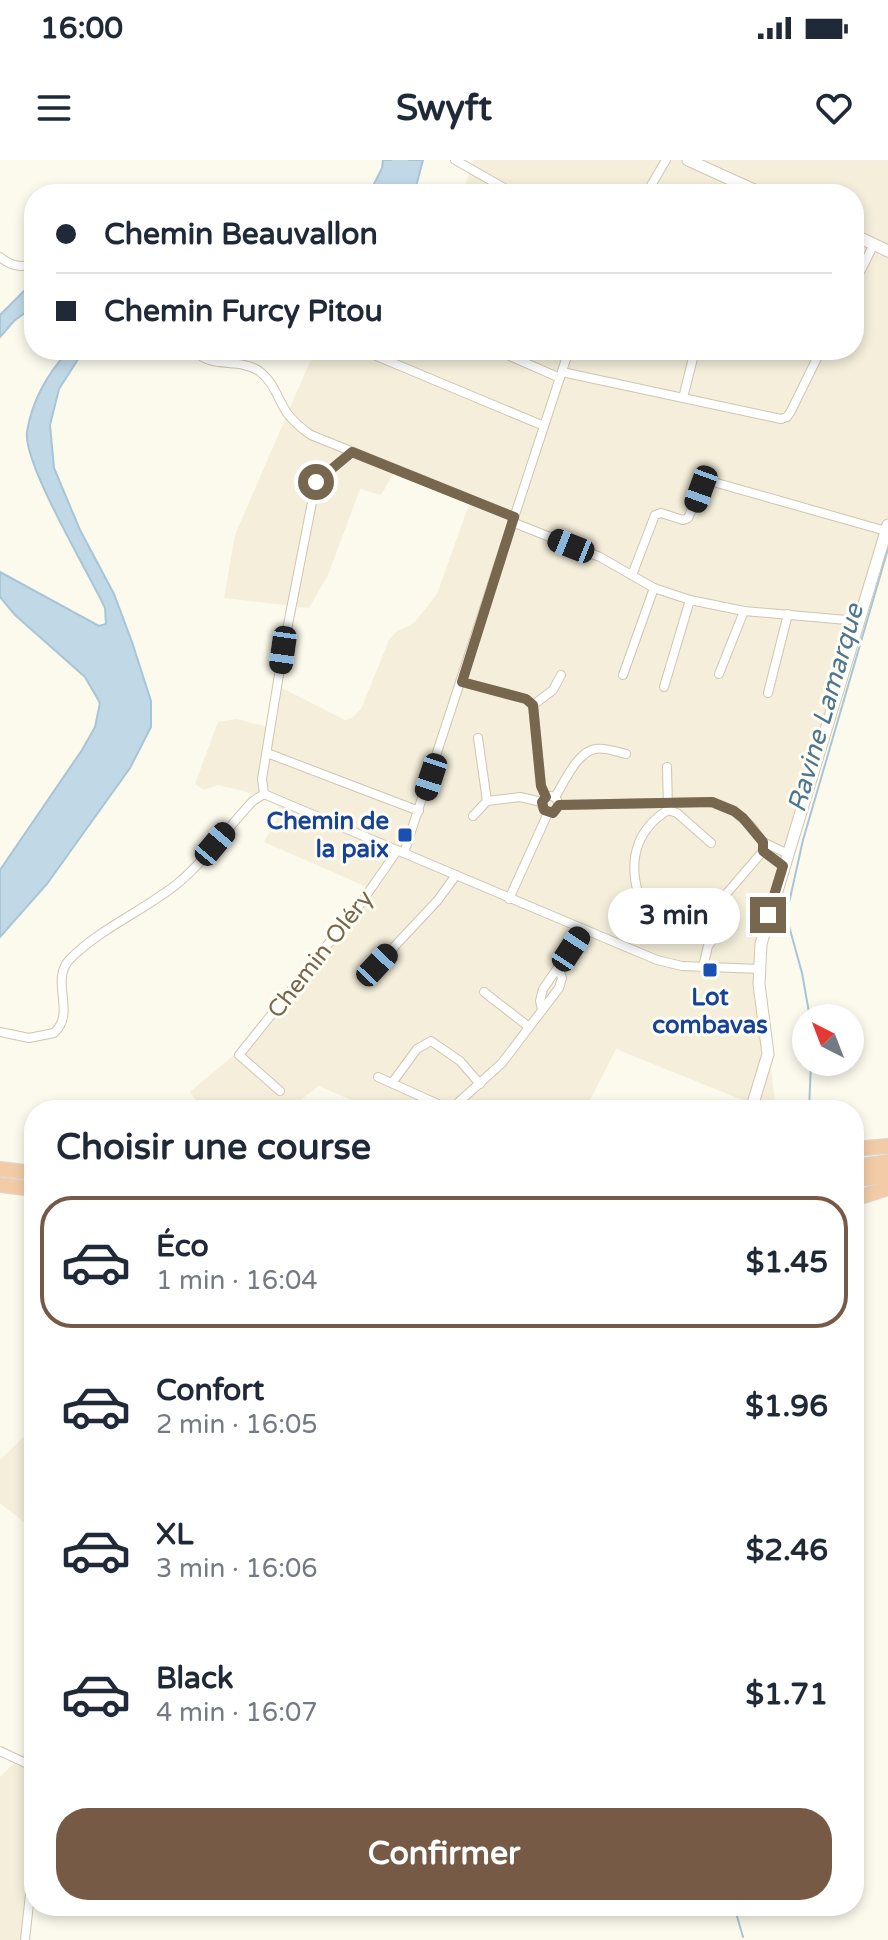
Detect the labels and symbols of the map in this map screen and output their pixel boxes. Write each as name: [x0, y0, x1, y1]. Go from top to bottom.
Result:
car: [682, 462, 720, 516]
route start: [298, 464, 334, 500]
car: [544, 526, 598, 566]
water label: Ravine Lamarque: [781, 599, 870, 816]
car: [268, 625, 298, 675]
car: [412, 750, 450, 804]
place label: Chemin de la paix: [267, 807, 389, 864]
car: [190, 818, 240, 870]
marker: Chemin de la paix: [396, 826, 414, 844]
street label: Chemin Oléry: [261, 884, 379, 1024]
callout: 3 min: [608, 887, 740, 943]
route end: [750, 897, 786, 933]
car: [548, 922, 594, 976]
car: [352, 939, 402, 991]
marker: Lot combavas: [701, 961, 719, 979]
place label: Lot combavas: [652, 983, 768, 1040]
north arrow: [792, 1004, 864, 1076]

